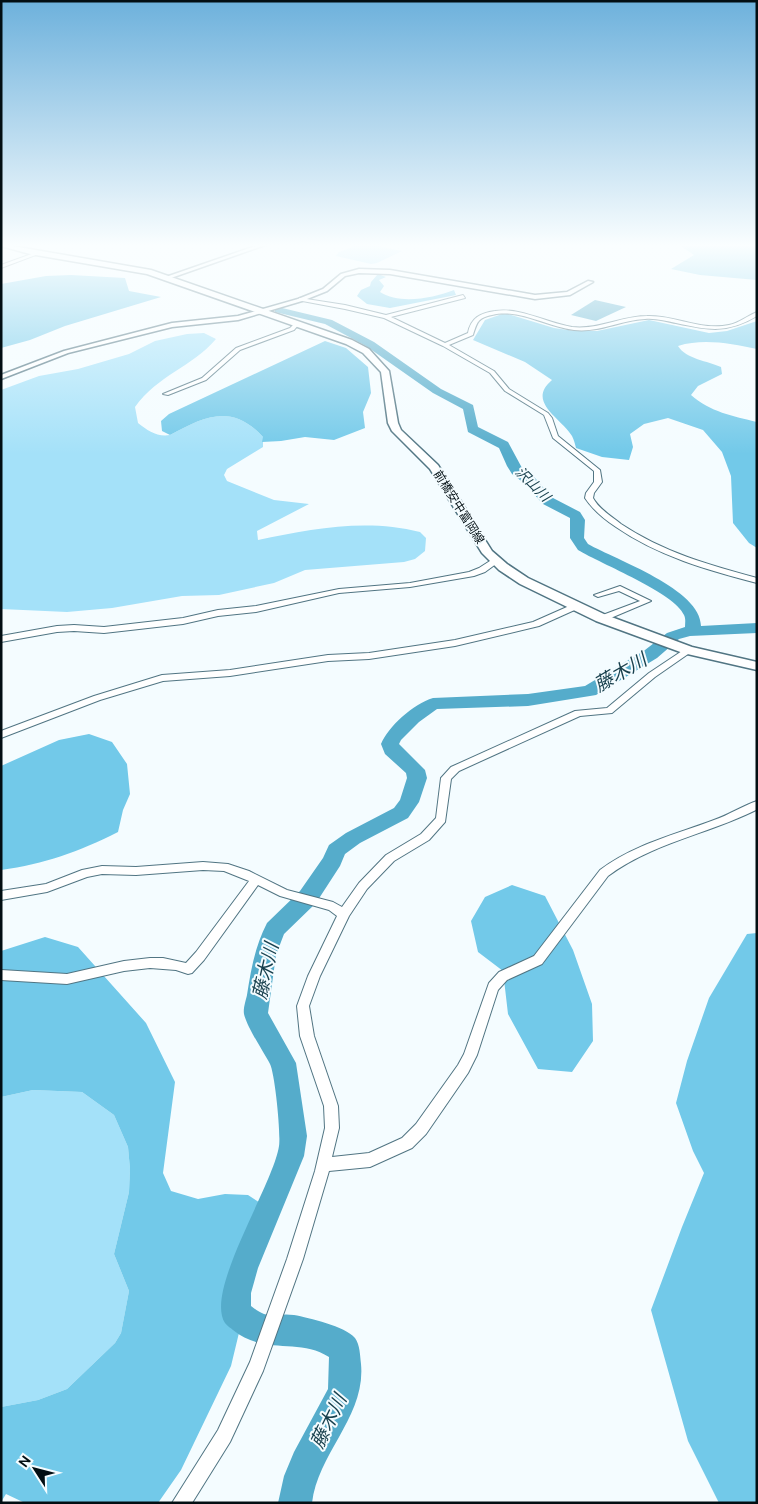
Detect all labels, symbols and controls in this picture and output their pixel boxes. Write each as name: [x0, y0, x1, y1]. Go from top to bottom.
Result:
water label: 沢山川: [512, 463, 555, 506]
street label: 前橋安中富岡線: [432, 468, 487, 546]
water label: 藤木川: [590, 647, 652, 696]
water label: 藤木川: [248, 939, 283, 1001]
water label: 藤木川: [306, 1389, 351, 1451]
north arrow: [10, 1444, 60, 1494]
text: N: [15, 1452, 34, 1470]

